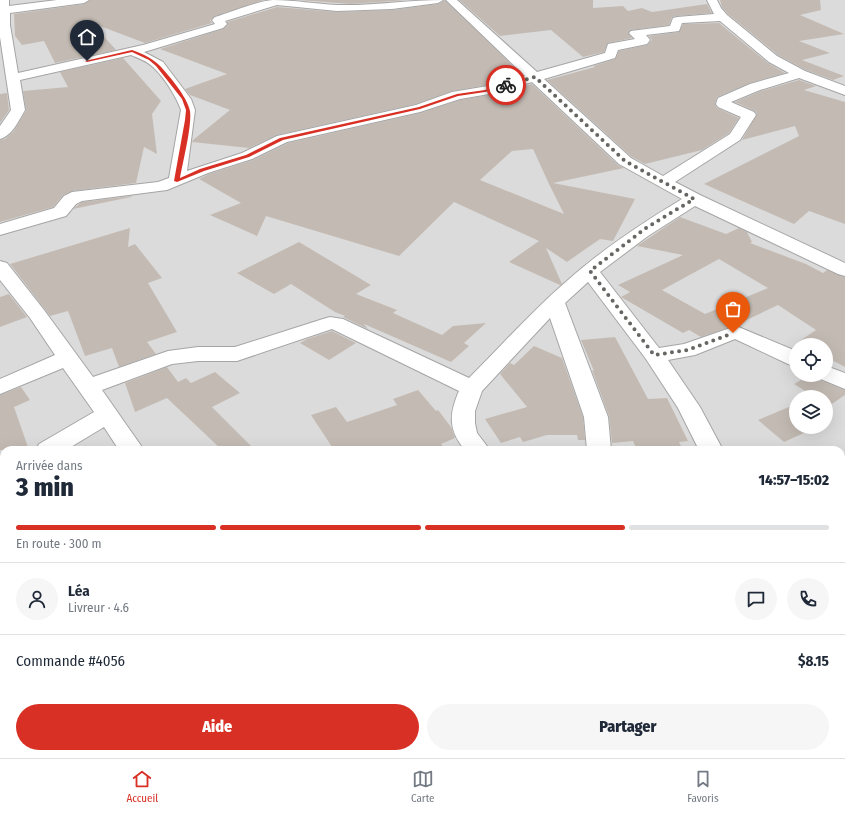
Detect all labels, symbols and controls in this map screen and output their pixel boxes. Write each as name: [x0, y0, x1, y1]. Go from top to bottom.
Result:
pin: [70, 20, 104, 61]
icon: home: [76, 26, 98, 48]
courier: [486, 65, 526, 105]
icon: bike: [495, 74, 517, 96]
pin: [716, 292, 750, 333]
icon: bag: [722, 298, 744, 320]
map controls: [789, 338, 833, 434]
button: locate: [789, 338, 833, 382]
button: layers: [789, 390, 833, 434]
text: Arrivée dans: [16, 458, 83, 473]
text: 14:57–15:02: [759, 471, 829, 489]
text: 3 min: [16, 472, 74, 503]
text: En route · 300 m: [16, 536, 102, 551]
button: person: [16, 578, 58, 620]
button: chat: [735, 578, 777, 620]
button: phone: [787, 578, 829, 620]
text: Léa: [68, 582, 90, 600]
text: Livreur · 4.6: [68, 600, 129, 615]
text: Commande #4056: [16, 652, 125, 670]
text: $8.15: [798, 652, 829, 670]
button: Aide: [16, 704, 419, 750]
button: Partager: [427, 704, 829, 750]
tab: Accueil: [126, 768, 158, 805]
tab: Carte: [411, 768, 435, 805]
tab: Favoris: [687, 768, 719, 805]

